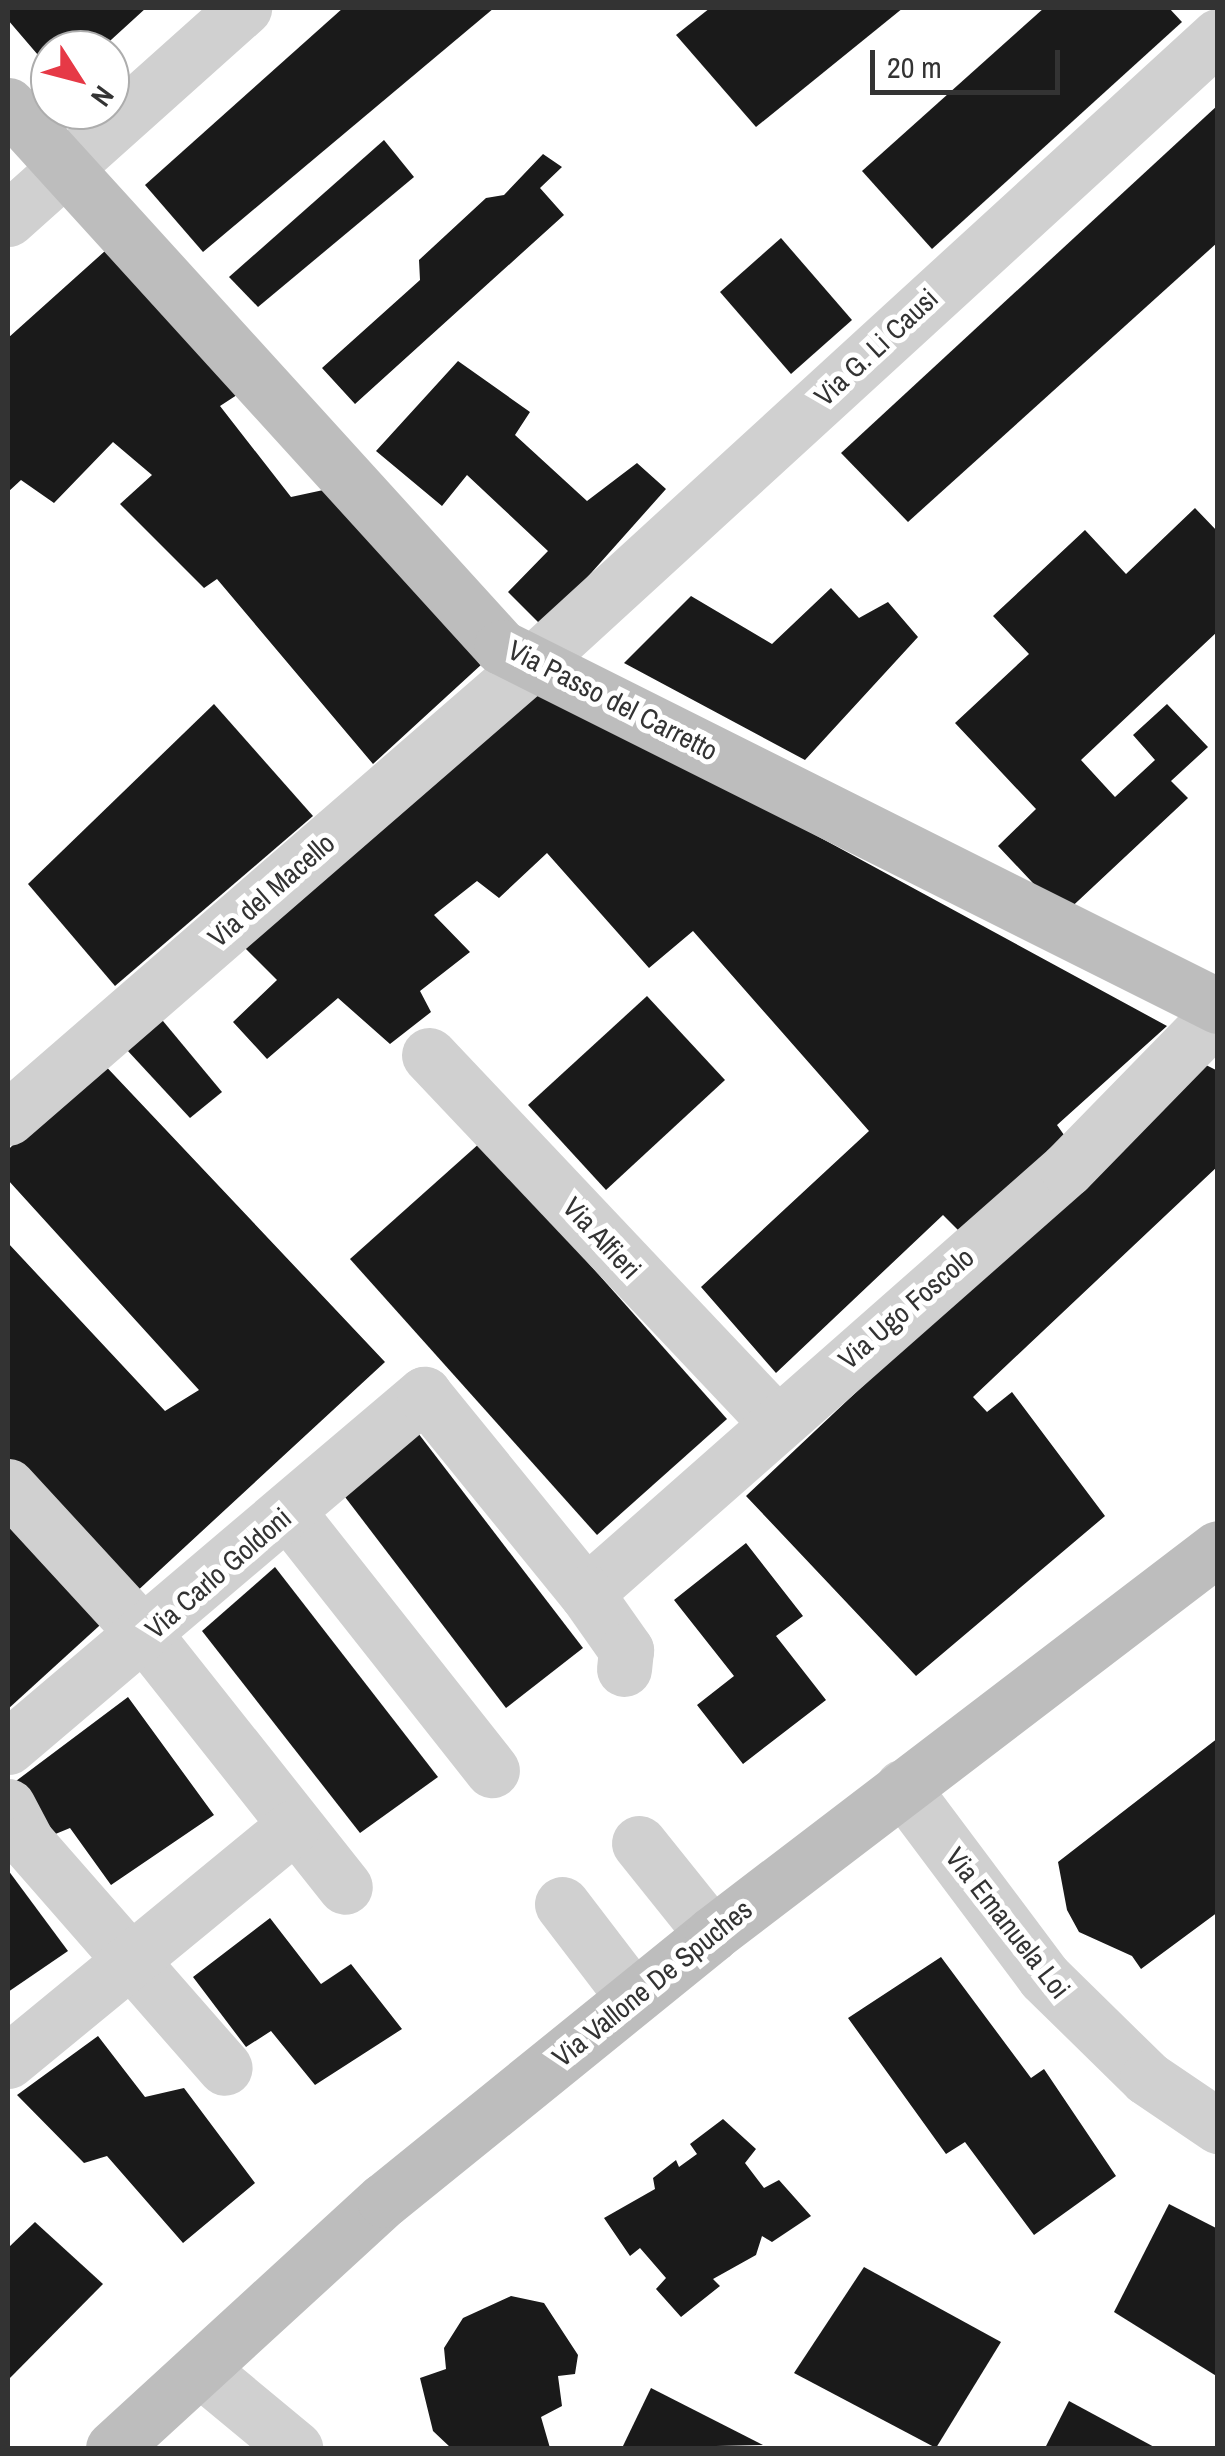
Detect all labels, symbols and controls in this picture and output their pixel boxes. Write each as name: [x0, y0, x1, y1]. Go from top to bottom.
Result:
north arrow: [30, 30, 130, 130]
scale bar: [875, 30, 1065, 92]
text: 20 m: [887, 47, 942, 87]
text: N: [82, 79, 123, 114]
street label: Via G. Li Causi: [807, 281, 945, 413]
street label: Via Passo del Carretto: [503, 633, 723, 767]
street label: Via del Macello: [201, 826, 341, 954]
street label: Via Alfieri: [555, 1190, 649, 1286]
street label: Via Ugo Foscolo: [831, 1240, 981, 1376]
street label: Via Carlo Goldoni: [138, 1501, 298, 1645]
street label: Via Emanuela Loi: [939, 1841, 1077, 2005]
street label: Via Vallone De Spuches: [546, 1892, 758, 2074]

